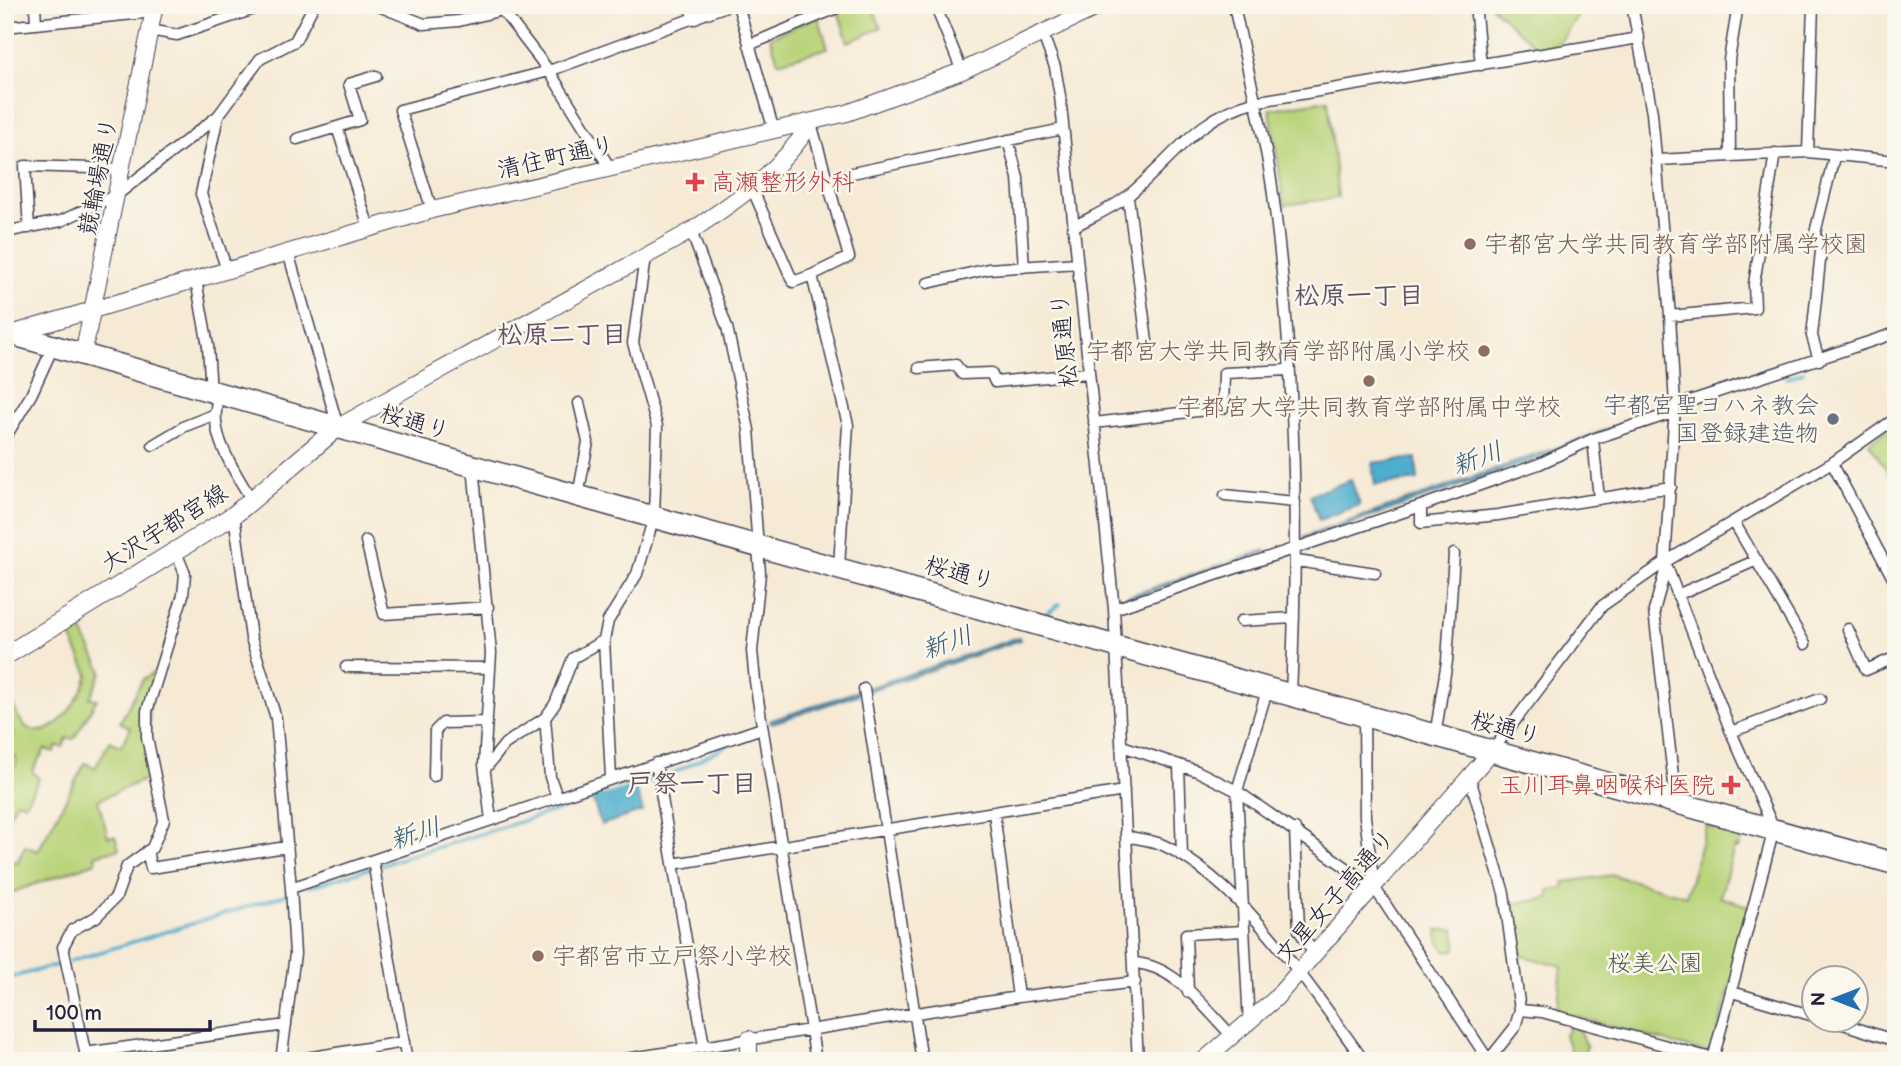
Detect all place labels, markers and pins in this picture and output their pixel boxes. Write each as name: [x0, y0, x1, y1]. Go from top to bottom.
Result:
place label: 高瀬整形外科: [711, 168, 855, 197]
marker: 高瀬整形外科: [685, 172, 705, 192]
place label: 宇都宮大学共同教育学部附属学校園: [1484, 230, 1868, 259]
marker: 宇都宮大学共同教育学部附属学校園: [1462, 236, 1478, 252]
place label: 宇都宮大学共同教育学部附属小学校: [1086, 337, 1470, 366]
marker: 宇都宮大学共同教育学部附属小学校: [1476, 343, 1492, 359]
marker: 宇都宮大学共同教育学部附属中学校: [1361, 373, 1377, 389]
place label: 宇都宮聖ヨハネ教会 国登録建造物: [1603, 391, 1819, 448]
place label: 宇都宮大学共同教育学部附属中学校: [1177, 393, 1561, 422]
marker: 宇都宮聖ヨハネ教会 国登録建造物: [1825, 411, 1841, 427]
place label: 玉川耳鼻咽喉科医院: [1499, 771, 1715, 800]
marker: 玉川耳鼻咽喉科医院: [1721, 775, 1741, 795]
place label: 宇都宮市立戸祭小学校: [552, 942, 792, 971]
marker: 宇都宮市立戸祭小学校: [530, 948, 546, 964]

